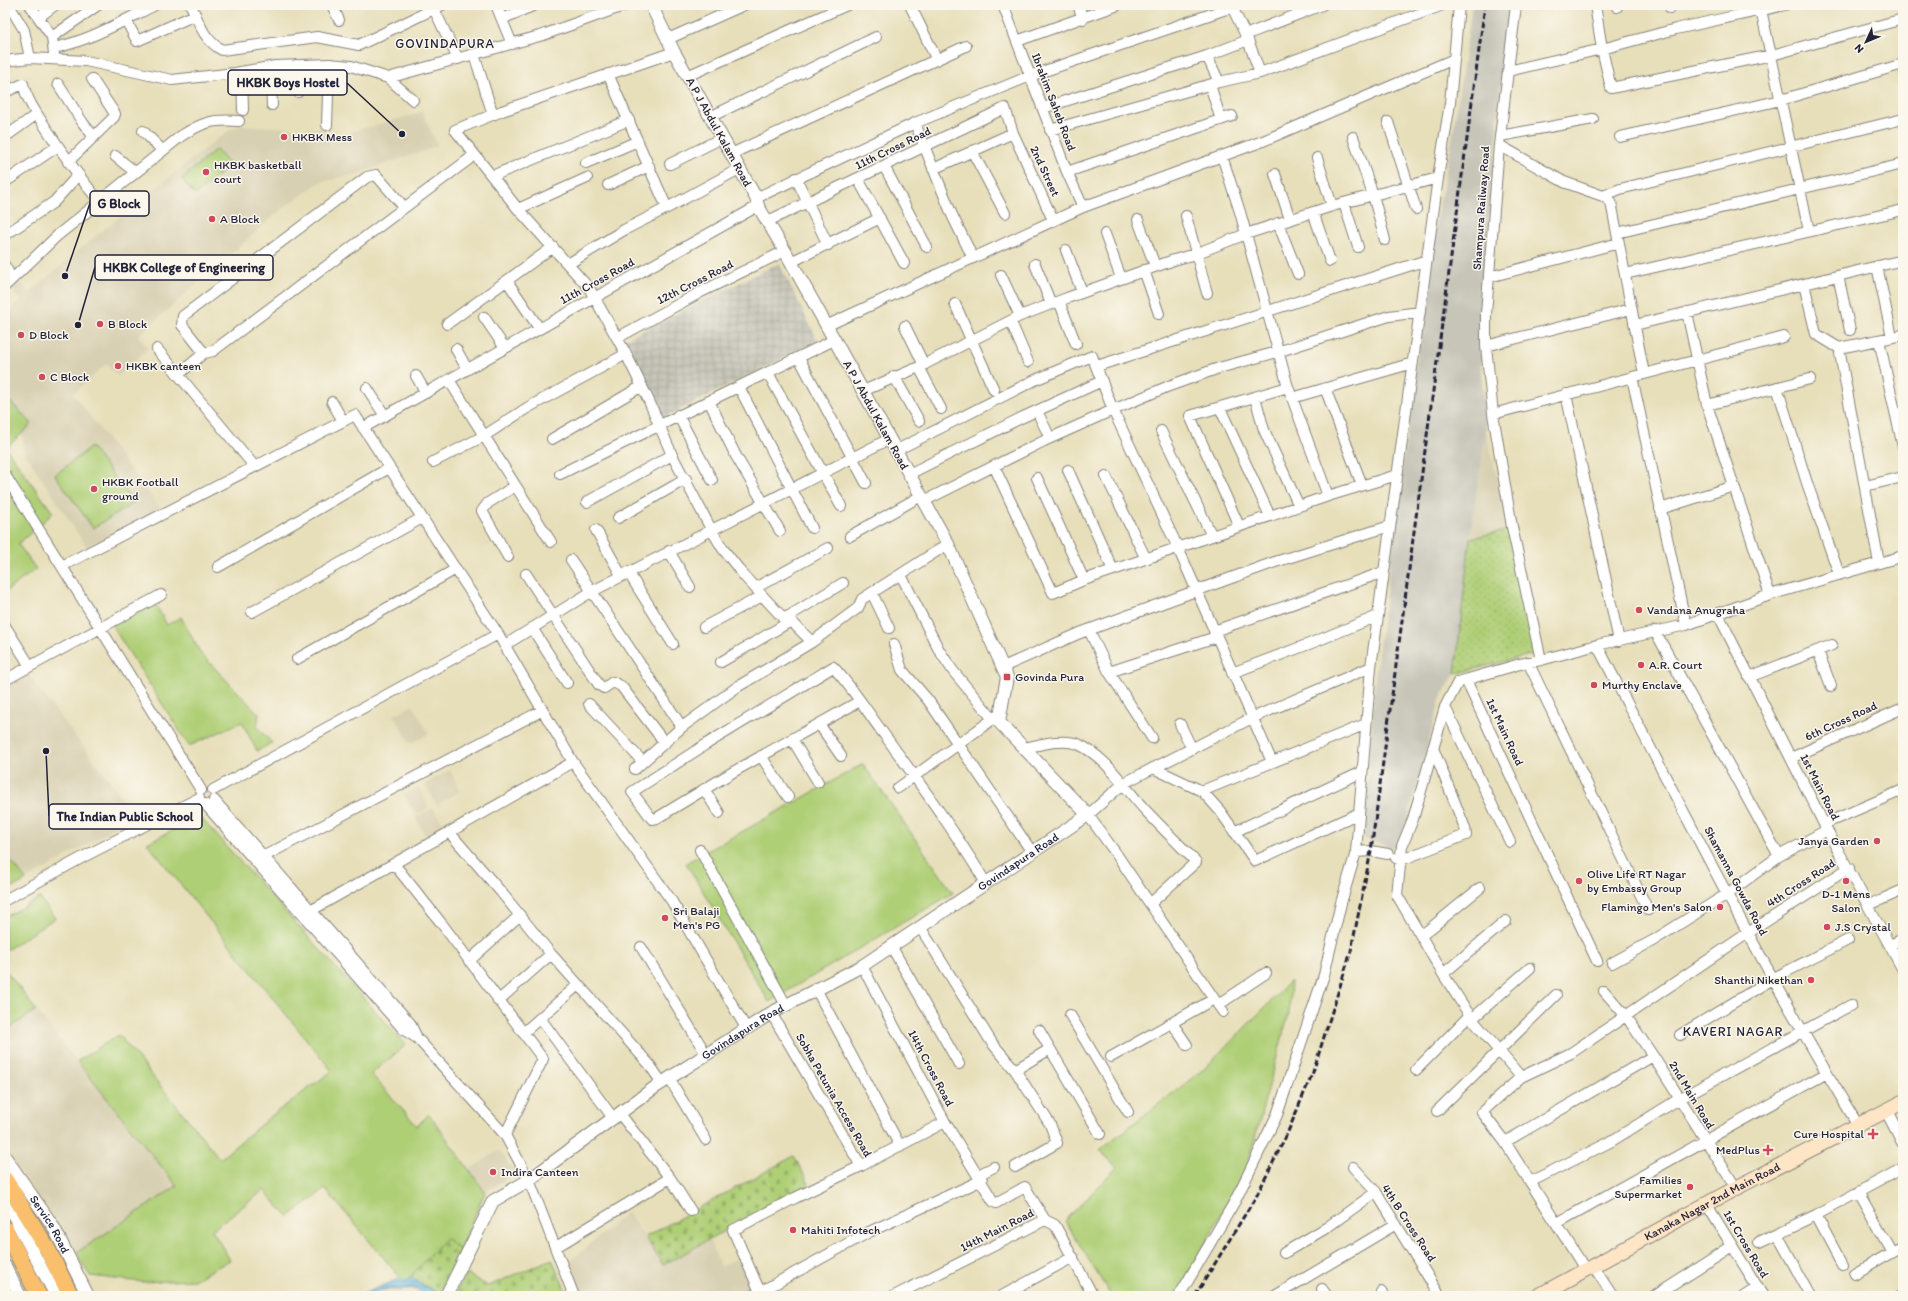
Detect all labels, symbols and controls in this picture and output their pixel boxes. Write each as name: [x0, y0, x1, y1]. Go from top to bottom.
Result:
north arrow: [1846, 22, 1886, 62]
district label: GOVINDAPURA: [395, 36, 495, 51]
text: N: [1852, 41, 1866, 56]
street label: Ibrahim Saheb Road: [1029, 51, 1079, 153]
callout: HKBK Boys Hostel: [228, 70, 347, 95]
text: HKBK Boys Hostel: [237, 75, 340, 91]
street label: A P J Abdul Kalam Road: [683, 75, 755, 190]
street label: 11th Cross Road: [853, 123, 934, 172]
place label: HKBK Mess: [292, 130, 352, 144]
marker: HKBK Mess: [279, 132, 289, 142]
street label: 2nd Street: [1027, 144, 1063, 199]
street label: Shampura Railway Road: [1470, 145, 1492, 270]
place label: HKBK basketball court: [214, 158, 302, 186]
marker: HKBK basketball court: [201, 167, 211, 177]
callout: G Block: [90, 191, 149, 216]
text: G Block: [97, 196, 141, 211]
place label: A Block: [220, 212, 260, 226]
marker: A Block: [207, 214, 217, 224]
callout: HKBK College of Engineering: [95, 255, 273, 280]
street label: 11th Cross Road: [557, 255, 637, 307]
street label: 12th Cross Road: [655, 257, 736, 307]
text: HKBK College of Engineering: [103, 260, 265, 276]
place label: B Block: [108, 317, 148, 331]
marker: B Block: [95, 319, 105, 329]
place label: D Block: [29, 328, 69, 342]
marker: D Block: [16, 330, 26, 340]
street label: A P J Abdul Kalam Road: [840, 358, 912, 473]
place label: HKBK canteen: [126, 359, 201, 373]
marker: HKBK canteen: [113, 361, 123, 371]
place label: C Block: [50, 370, 90, 384]
marker: C Block: [37, 372, 47, 382]
place label: HKBK Football ground: [102, 475, 179, 503]
marker: HKBK Football ground: [89, 484, 99, 494]
place label: Vandana Anugraha: [1647, 603, 1746, 617]
marker: Vandana Anugraha: [1634, 605, 1644, 615]
place label: A.R. Court: [1649, 658, 1703, 672]
marker: A.R. Court: [1636, 660, 1646, 670]
place label: Govinda Pura: [1015, 670, 1084, 684]
marker: Govinda Pura: [1002, 672, 1012, 682]
place label: Murthy Enclave: [1602, 678, 1682, 692]
marker: Murthy Enclave: [1589, 680, 1599, 690]
street label: 1st Main Road: [1483, 696, 1527, 768]
street label: 6th Cross Road: [1803, 698, 1880, 744]
street label: 1st Main Road: [1797, 751, 1843, 823]
callout: The Indian Public School: [49, 804, 202, 829]
text: The Indian Public School: [55, 809, 194, 824]
street label: Shamanna Gowda Road: [1701, 824, 1771, 938]
street label: Govindapura Road: [975, 829, 1062, 894]
place label: Janya Garden: [1798, 834, 1870, 848]
marker: Janya Garden: [1872, 836, 1882, 846]
street label: 4th Cross Road: [1764, 855, 1838, 910]
place label: Olive Life RT Nagar by Embassy Group: [1587, 867, 1686, 895]
marker: Olive Life RT Nagar by Embassy Group: [1574, 876, 1584, 886]
marker: D-1 Mens Salon: [1841, 876, 1851, 886]
place label: D-1 Mens Salon: [1822, 887, 1870, 915]
place label: Flamingo Men's Salon: [1601, 900, 1713, 914]
marker: Flamingo Men's Salon: [1715, 902, 1725, 912]
place label: Sri Balaji Men's PG: [673, 904, 720, 932]
marker: Sri Balaji Men's PG: [660, 913, 670, 923]
place label: J.S Crystal: [1835, 920, 1892, 934]
marker: J.S Crystal: [1822, 922, 1832, 932]
place label: Shanthi Nikethan: [1714, 973, 1804, 987]
marker: Shanthi Nikethan: [1806, 975, 1816, 985]
street label: Govindapura Road: [699, 1000, 787, 1063]
district label: KAVERI NAGAR: [1683, 1024, 1783, 1039]
street label: 14th Cross Road: [905, 1027, 957, 1109]
street label: Sobha Petunia Access Road: [793, 1031, 875, 1160]
street label: 2nd Main Road: [1666, 1058, 1718, 1132]
place label: Cure Hospital: [1794, 1127, 1865, 1141]
marker: Cure Hospital: [1867, 1128, 1879, 1140]
place label: MedPlus: [1716, 1143, 1760, 1157]
marker: MedPlus: [1763, 1145, 1773, 1155]
street label: Kanaka Nagar 2nd Main Road: [1642, 1159, 1783, 1244]
place label: Indira Canteen: [501, 1165, 579, 1179]
marker: Indira Canteen: [488, 1167, 498, 1177]
place label: Families Supermarket: [1615, 1173, 1682, 1201]
street label: 4th B Cross Road: [1379, 1182, 1439, 1265]
marker: Families Supermarket: [1685, 1182, 1695, 1192]
street label: Service Road: [27, 1192, 73, 1256]
street label: 14th Main Road: [958, 1205, 1037, 1255]
street label: 1st Cross Road: [1720, 1208, 1772, 1281]
place label: Mahiti Infotech: [801, 1223, 881, 1237]
marker: Mahiti Infotech: [788, 1225, 798, 1235]

